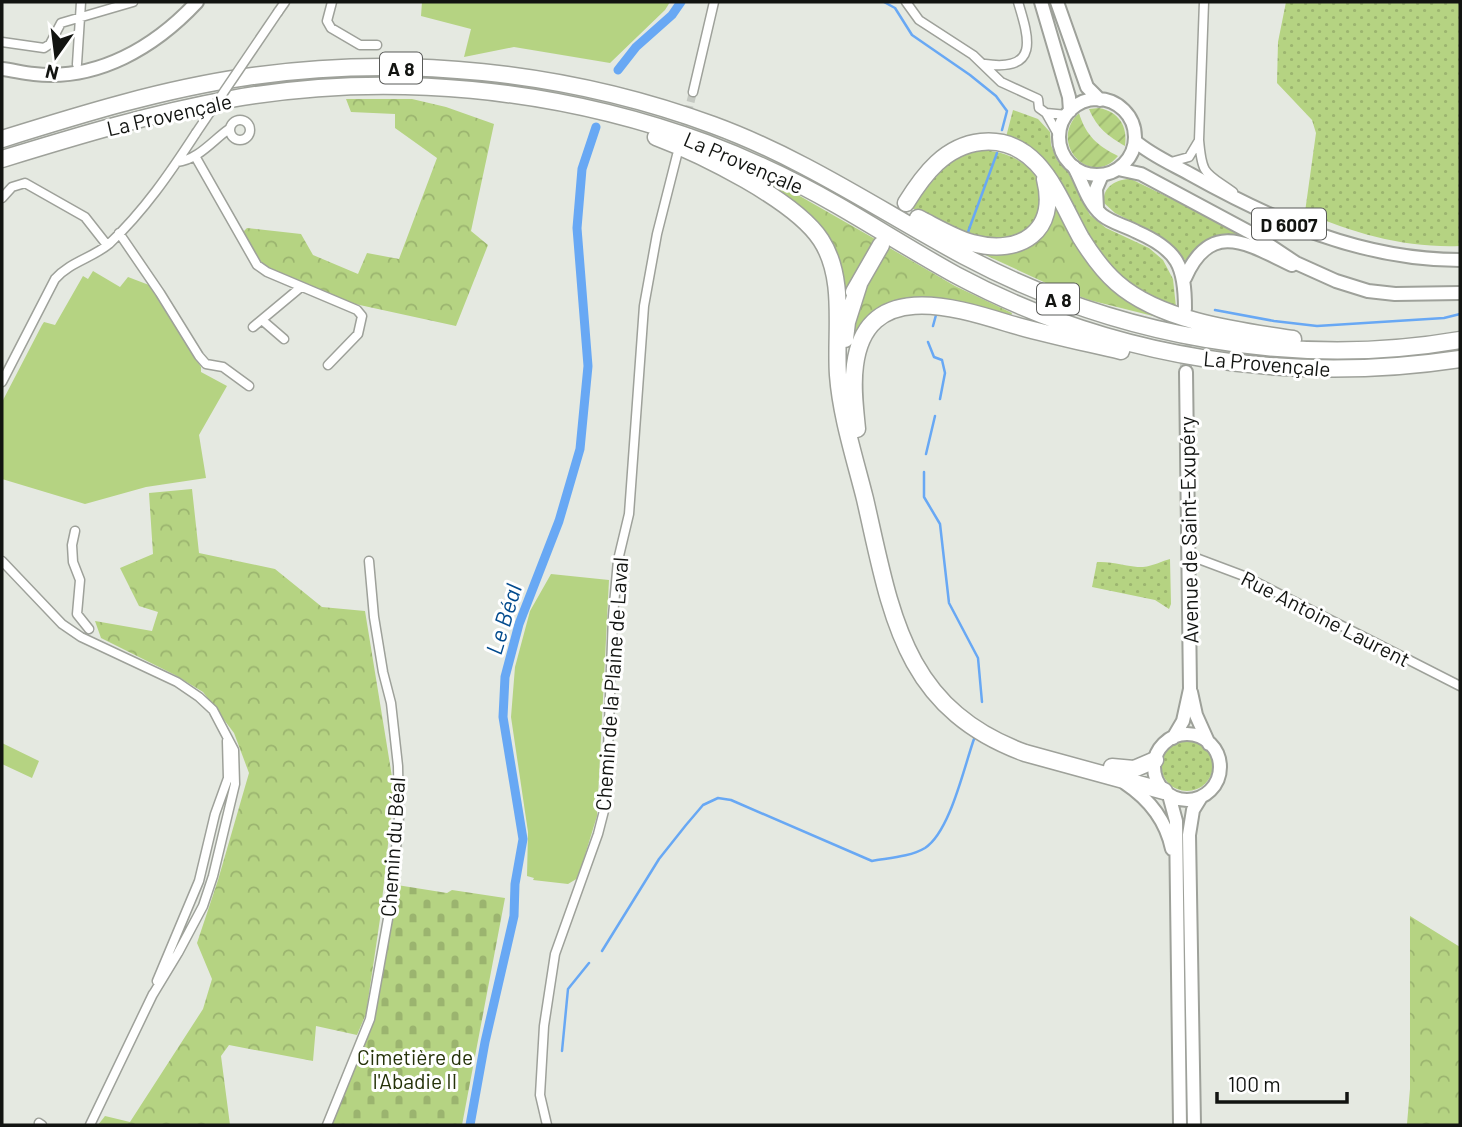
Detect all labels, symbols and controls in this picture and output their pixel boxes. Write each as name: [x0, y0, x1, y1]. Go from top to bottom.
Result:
north arrow: [21, 21, 91, 91]
road number: A 8: [380, 52, 422, 83]
text: N: [43, 60, 61, 86]
street label: La Provençale: [104, 87, 234, 141]
street label: La Provençale: [680, 126, 808, 198]
road number: D 6007: [1252, 208, 1326, 240]
road number: A 8: [1037, 284, 1079, 314]
street label: La Provençale: [1202, 345, 1332, 381]
street label: Avenue de Saint-Exupéry: [1174, 416, 1202, 644]
street label: Chemin de la Plaine de Laval: [590, 556, 632, 812]
street label: Rue Antoine Laurent: [1238, 565, 1414, 671]
water label: Le Béal: [479, 580, 527, 658]
street label: Chemin du Béal: [375, 776, 409, 918]
park label: Cimetière de l'Abadie II: [357, 1044, 473, 1093]
scale bar: [1217, 1060, 1346, 1104]
text: 100 m: [1228, 1071, 1281, 1096]

